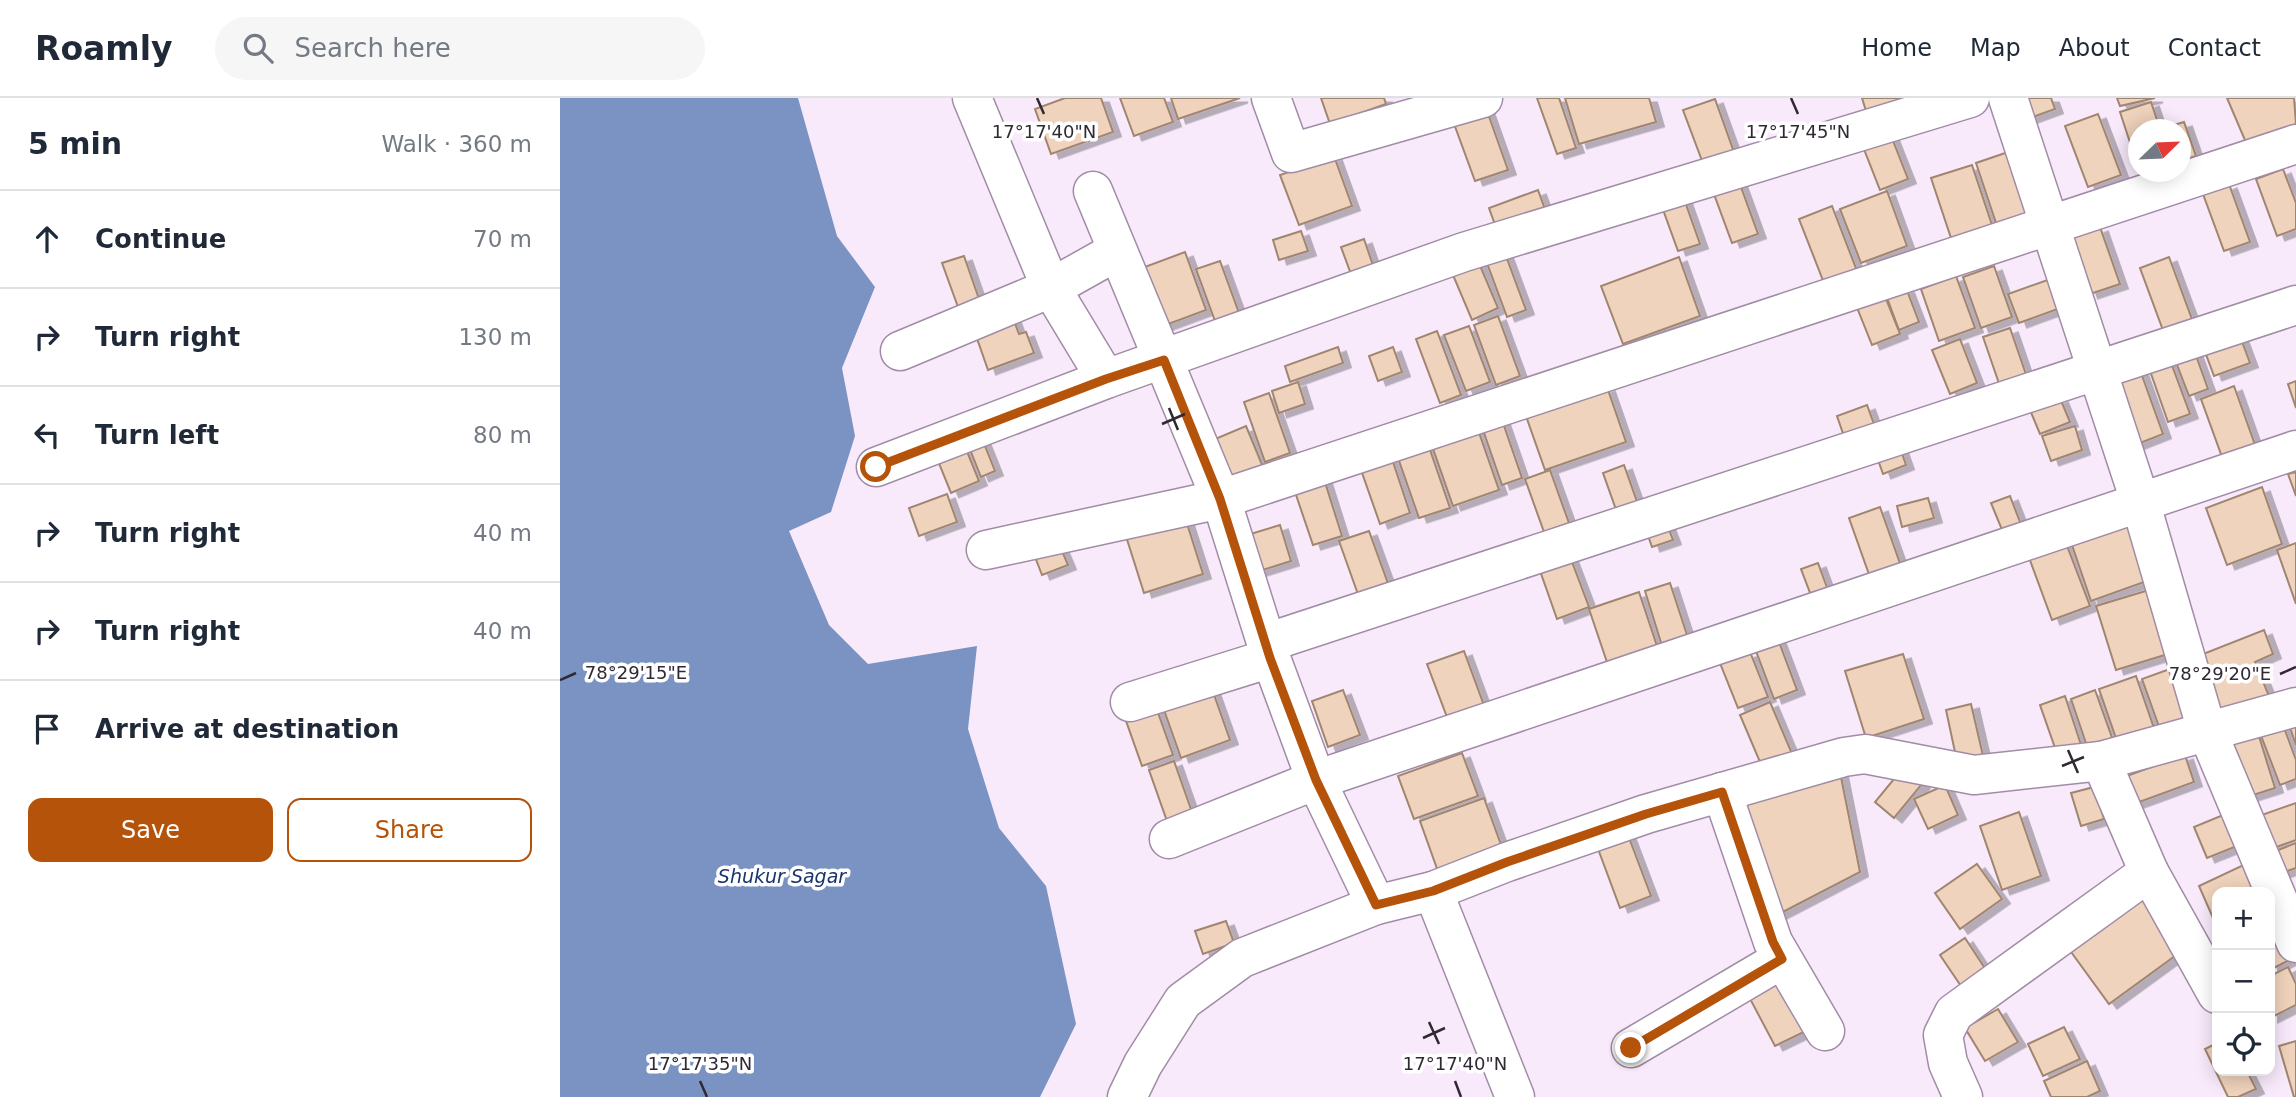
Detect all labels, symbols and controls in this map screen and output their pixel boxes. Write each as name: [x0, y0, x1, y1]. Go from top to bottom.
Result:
search box: [215, 17, 705, 80]
text: Roamly: [35, 29, 173, 68]
icon: search: [239, 29, 277, 67]
text: Search here: [295, 33, 451, 63]
text: Home: [1861, 34, 1932, 62]
text: Map: [1970, 34, 2021, 62]
text: About: [2059, 34, 2130, 62]
text: Contact: [2168, 34, 2261, 62]
north arrow: [2128, 119, 2191, 182]
text: 17°17'40"N: [992, 121, 1096, 142]
text: 17°17'45"N: [1746, 121, 1850, 142]
text: 5 min: [28, 126, 122, 161]
text: Walk · 360 m: [381, 131, 532, 157]
icon: ahead: [28, 220, 66, 258]
text: Continue: [95, 224, 226, 254]
text: 70 m: [473, 226, 532, 252]
icon: right: [28, 318, 66, 356]
text: Turn right: [95, 322, 240, 352]
text: 130 m: [458, 324, 532, 350]
icon: left: [28, 416, 66, 454]
text: Turn left: [95, 420, 219, 450]
text: 80 m: [473, 422, 532, 448]
route start: [860, 451, 891, 482]
icon: right: [28, 514, 66, 552]
text: Turn right: [95, 518, 240, 548]
text: 40 m: [473, 520, 532, 546]
icon: right: [28, 612, 66, 650]
text: Turn right: [95, 616, 240, 646]
text: 40 m: [473, 618, 532, 644]
text: 78°29'15"E: [585, 662, 687, 683]
text: 78°29'20"E: [2169, 663, 2271, 684]
icon: arrive: [28, 710, 66, 748]
text: Arrive at destination: [95, 714, 399, 744]
button: Save: [28, 798, 273, 862]
button: Share: [287, 798, 532, 862]
water label: Shukur Sagar: [718, 865, 847, 887]
map controls: [2212, 887, 2275, 1076]
button: +: [2212, 887, 2275, 950]
button: −: [2212, 950, 2275, 1013]
button: locate: [2212, 1013, 2275, 1076]
route end: [1615, 1032, 1646, 1063]
text: 17°17'35"N: [648, 1053, 752, 1074]
text: 17°17'40"N: [1403, 1053, 1507, 1074]

